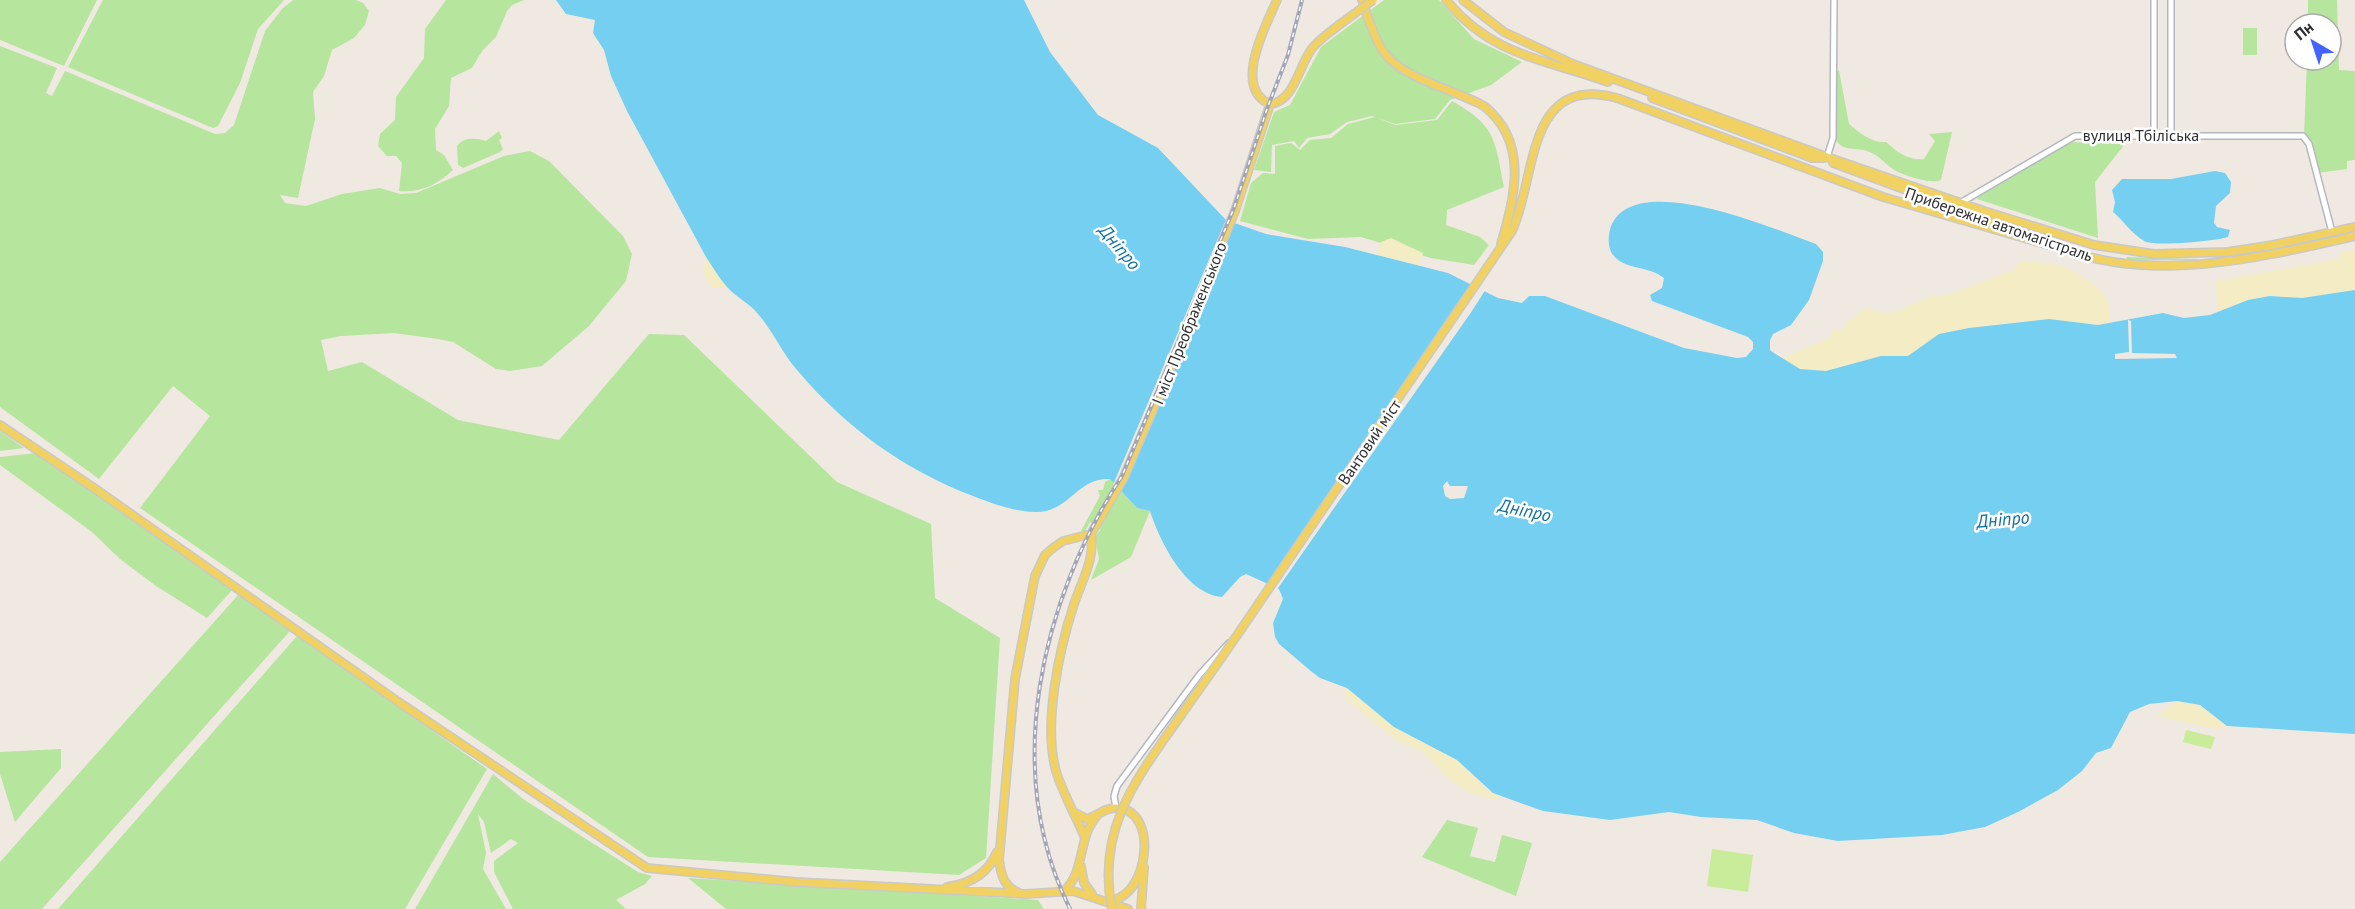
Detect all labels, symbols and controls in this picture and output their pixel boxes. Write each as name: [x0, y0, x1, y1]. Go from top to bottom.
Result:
north arrow: [2283, 12, 2343, 72]
text: Пн: [2290, 17, 2317, 44]
street label: вулиця Тбіліська: [2083, 125, 2199, 145]
street label: Прибережна автомагістраль: [1903, 182, 2095, 266]
water label: Дніпро: [1093, 218, 1146, 275]
street label: I міст Преображенського: [1147, 239, 1231, 407]
street label: Вантовий міст: [1333, 395, 1405, 488]
water label: Дніпро: [1495, 493, 1553, 527]
water label: Дніпро: [1974, 505, 2030, 533]

